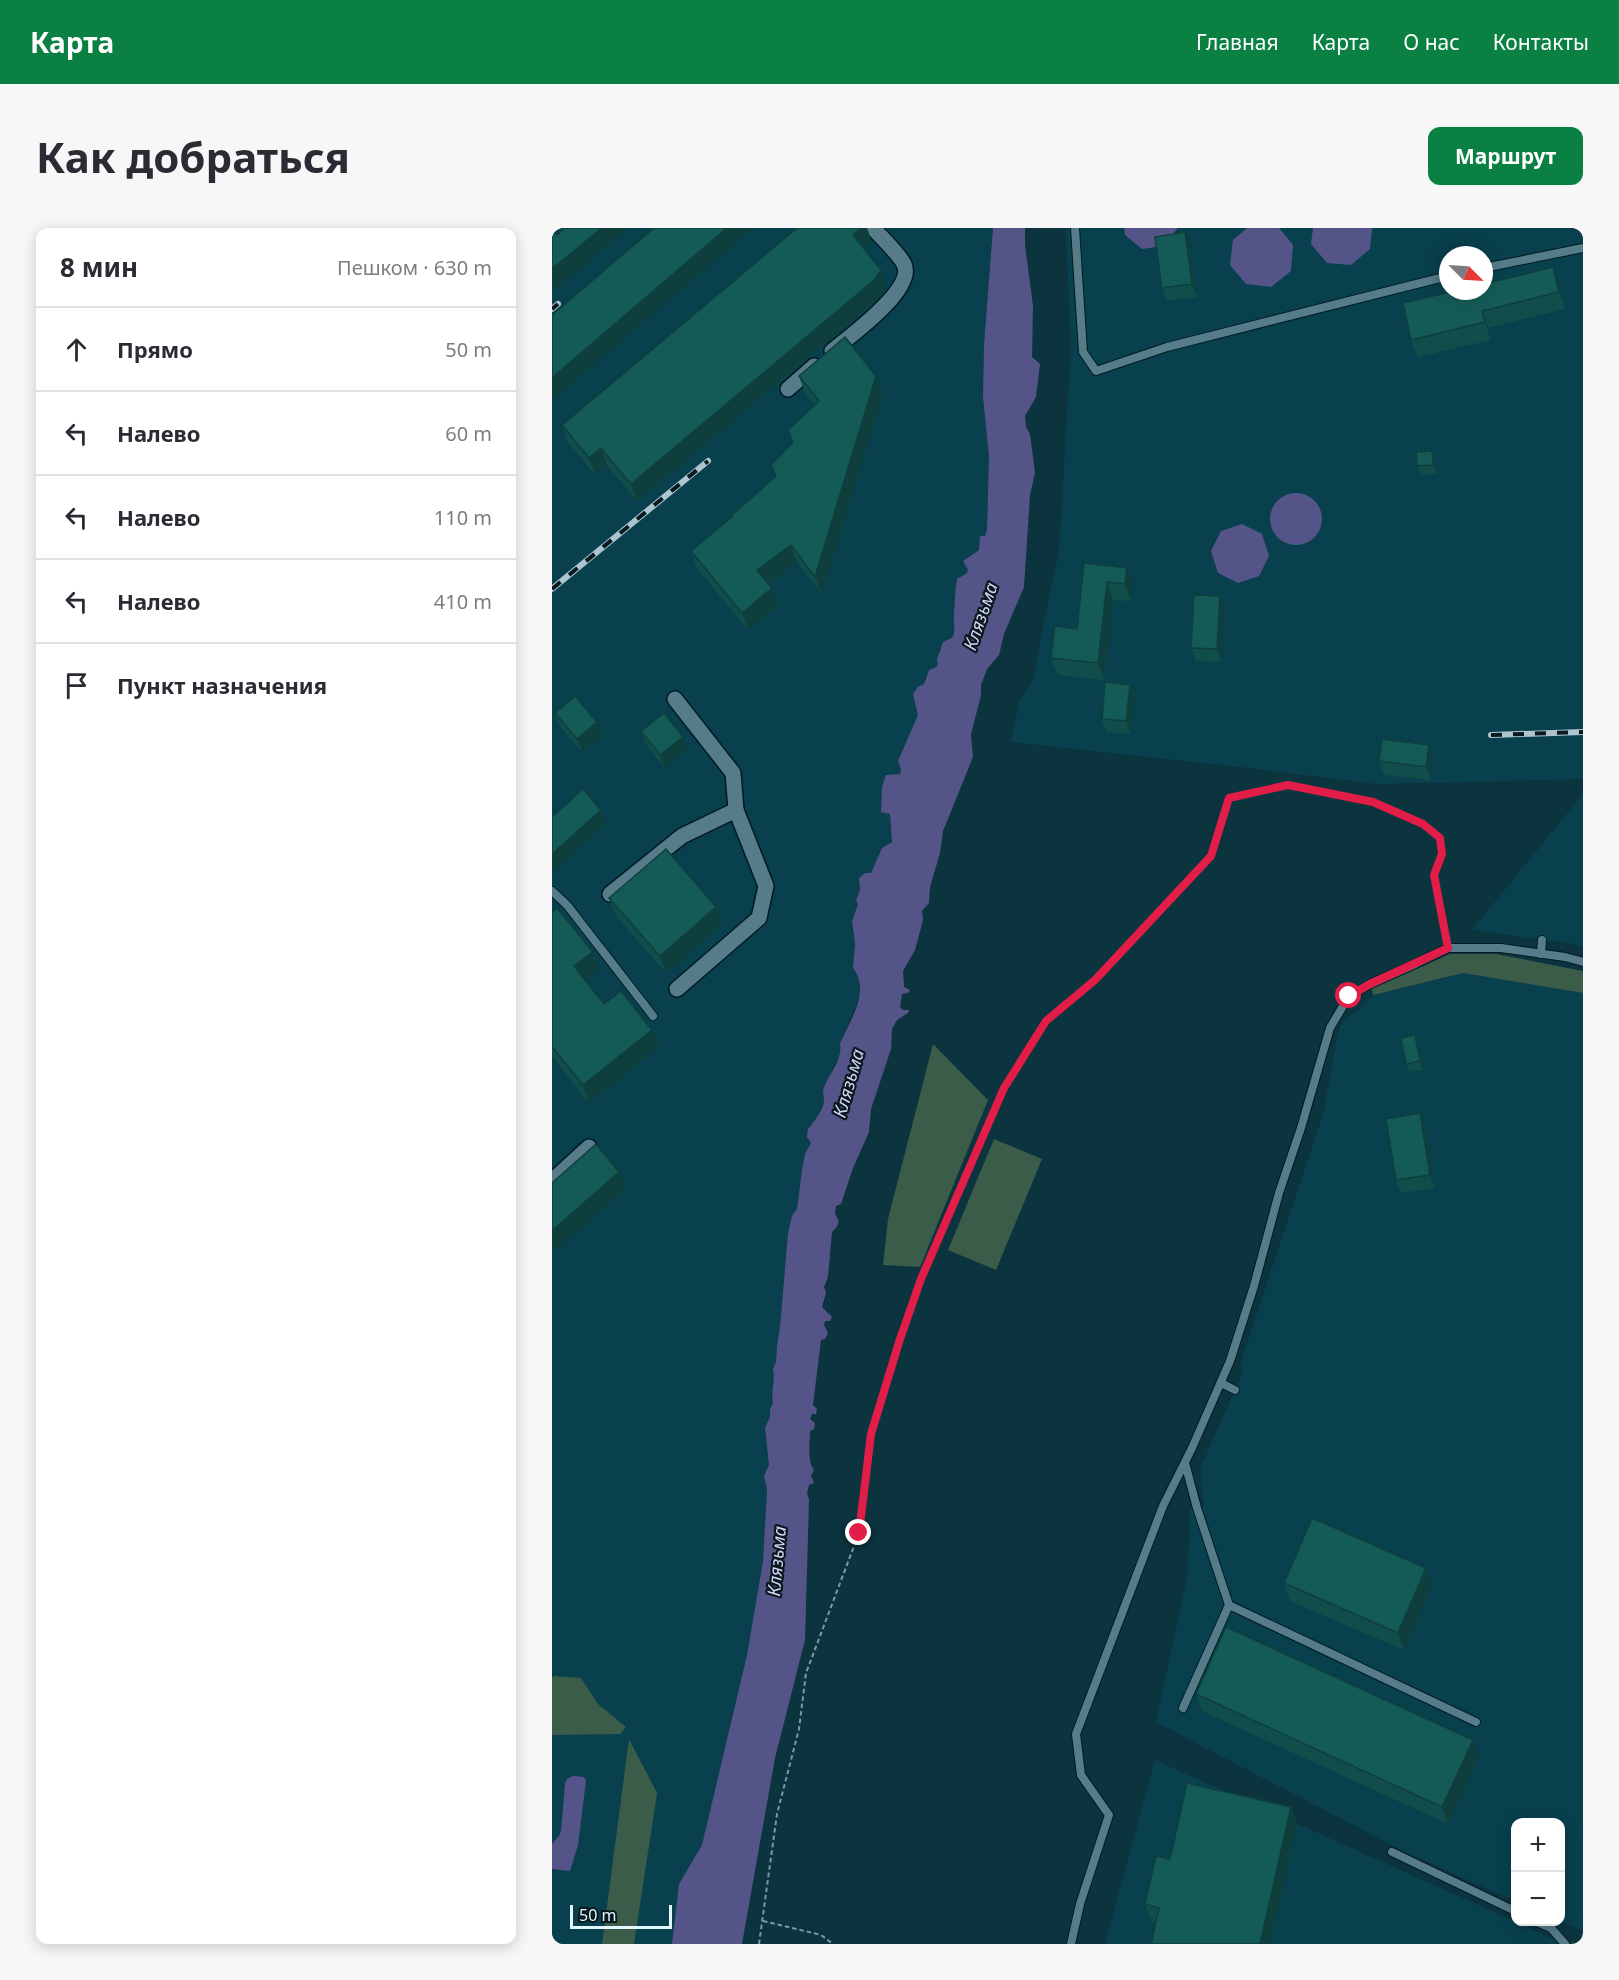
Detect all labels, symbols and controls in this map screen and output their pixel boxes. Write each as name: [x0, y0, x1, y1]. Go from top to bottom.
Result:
text: Карта: [30, 23, 114, 61]
text: Главная: [1196, 28, 1279, 56]
text: Карта: [1312, 28, 1370, 56]
text: О нас: [1403, 28, 1460, 56]
text: Контакты: [1493, 28, 1589, 56]
button: Маршрут: [1428, 127, 1583, 185]
text: Как добраться: [36, 128, 350, 185]
north arrow: [1439, 246, 1493, 300]
text: 8 мин: [60, 249, 138, 285]
text: Пешком · 630 m: [337, 254, 492, 281]
icon: ahead: [60, 333, 93, 366]
text: Прямо: [117, 334, 193, 364]
text: 50 m: [445, 336, 492, 363]
icon: left: [60, 417, 93, 450]
text: Налево: [117, 418, 200, 448]
text: 60 m: [445, 420, 492, 447]
icon: left: [60, 501, 93, 534]
text: Налево: [117, 502, 200, 532]
text: 110 m: [434, 504, 492, 531]
water label: Клязьма: [957, 579, 1003, 653]
icon: left: [60, 585, 93, 618]
text: Налево: [117, 586, 200, 616]
text: 410 m: [434, 588, 492, 615]
icon: arrive: [60, 669, 93, 702]
text: Пункт назначения: [117, 670, 327, 700]
route start: [1335, 982, 1361, 1008]
water label: Клязьма: [827, 1046, 869, 1120]
route end: [845, 1519, 871, 1545]
water label: Клязьма: [761, 1525, 791, 1597]
map controls: [1511, 1818, 1565, 1926]
button: +: [1511, 1818, 1565, 1872]
button: −: [1511, 1872, 1565, 1926]
scale bar: [570, 1902, 672, 1930]
text: 50 m: [579, 1904, 616, 1926]

